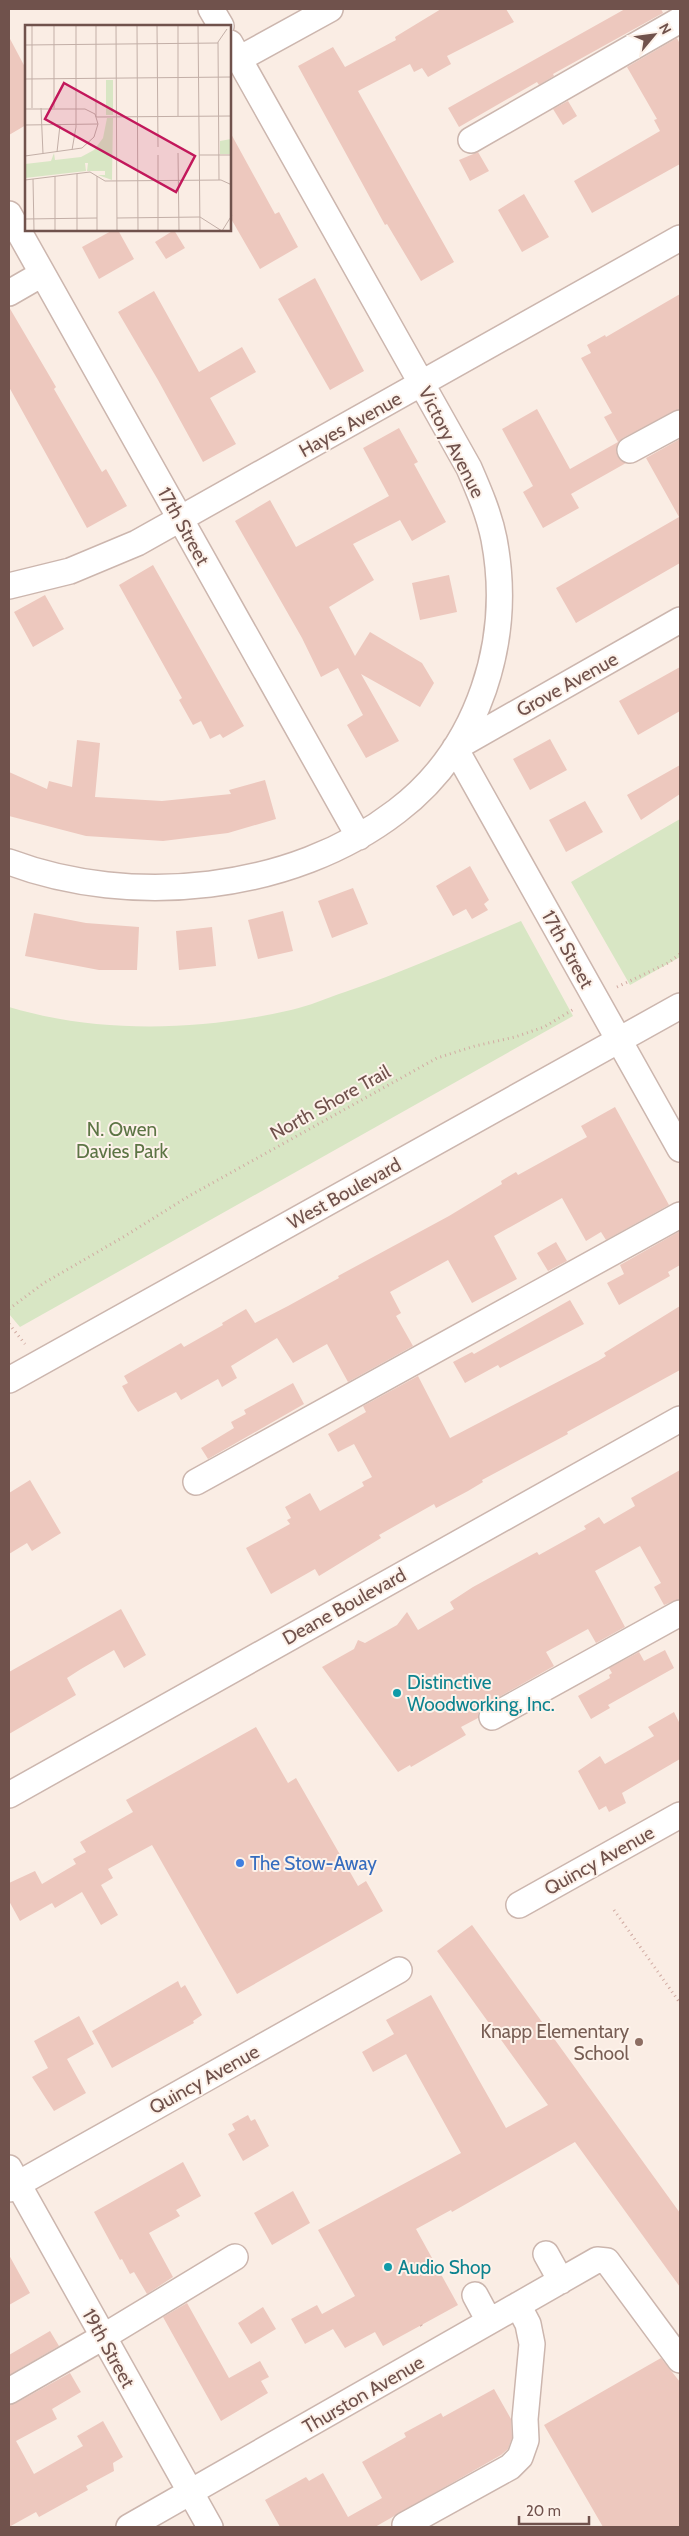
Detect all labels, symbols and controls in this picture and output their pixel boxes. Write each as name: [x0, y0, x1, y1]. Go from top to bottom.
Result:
north arrow: [629, 10, 679, 60]
text: N: [655, 20, 676, 37]
inset map: [25, 25, 231, 231]
street label: Victory Avenue: [414, 383, 490, 502]
street label: Hayes Avenue: [295, 387, 406, 462]
street label: 17th Street: [153, 483, 215, 570]
street label: Grove Avenue: [513, 647, 622, 722]
street label: 17th Street: [537, 906, 599, 993]
street label: North Shore Trail: [266, 1060, 395, 1145]
park label: N. Owen Davies Park: [76, 1118, 168, 1163]
street label: West Boulevard: [284, 1153, 405, 1234]
street label: Deane Boulevard: [278, 1563, 410, 1650]
place label: Distinctive Woodworking, Inc.: [407, 1671, 555, 1716]
marker: Distinctive Woodworking, Inc.: [391, 1687, 403, 1699]
street label: Quincy Avenue: [540, 1821, 658, 1900]
place label: The Stow-Away: [250, 1852, 377, 1875]
marker: The Stow-Away: [234, 1857, 246, 1869]
place label: Knapp Elementary School: [480, 2020, 630, 2065]
marker: Knapp Elementary School: [633, 2036, 645, 2048]
street label: Quincy Avenue: [145, 2040, 263, 2119]
place label: Audio Shop: [398, 2256, 491, 2279]
marker: Audio Shop: [382, 2261, 394, 2273]
street label: 19th Street: [77, 2305, 140, 2392]
street label: Thurston Avenue: [299, 2350, 428, 2438]
scale bar: [519, 2494, 589, 2526]
text: 20 m: [526, 2502, 561, 2520]

